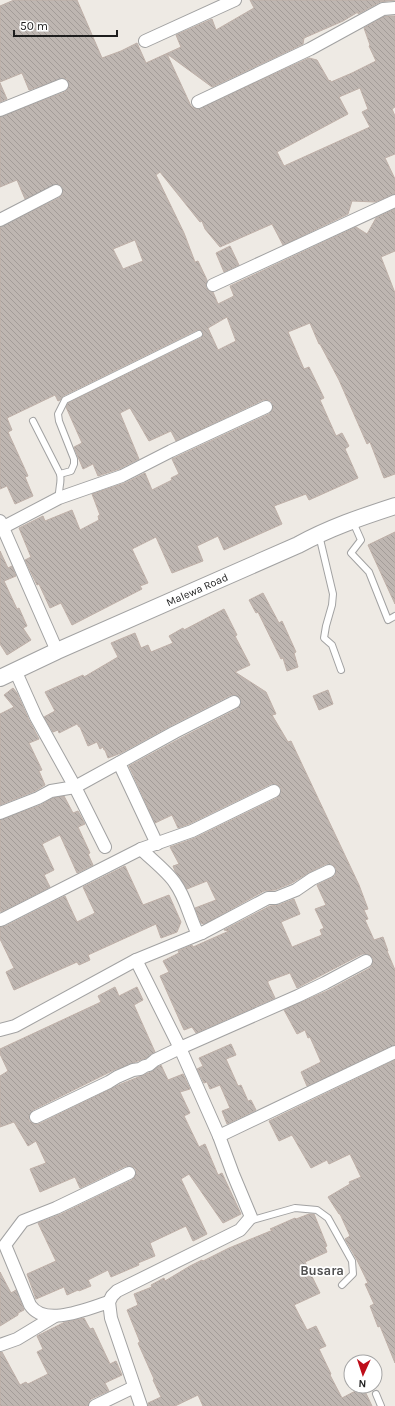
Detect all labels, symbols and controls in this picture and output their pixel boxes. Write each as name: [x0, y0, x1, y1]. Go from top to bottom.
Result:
scale bar: [14, 12, 117, 38]
text: 50 m: [20, 19, 48, 33]
street label: Malewa Road: [164, 570, 230, 609]
district label: Busara: [300, 1263, 344, 1278]
north arrow: [343, 1354, 383, 1394]
text: N: [358, 1377, 367, 1390]

